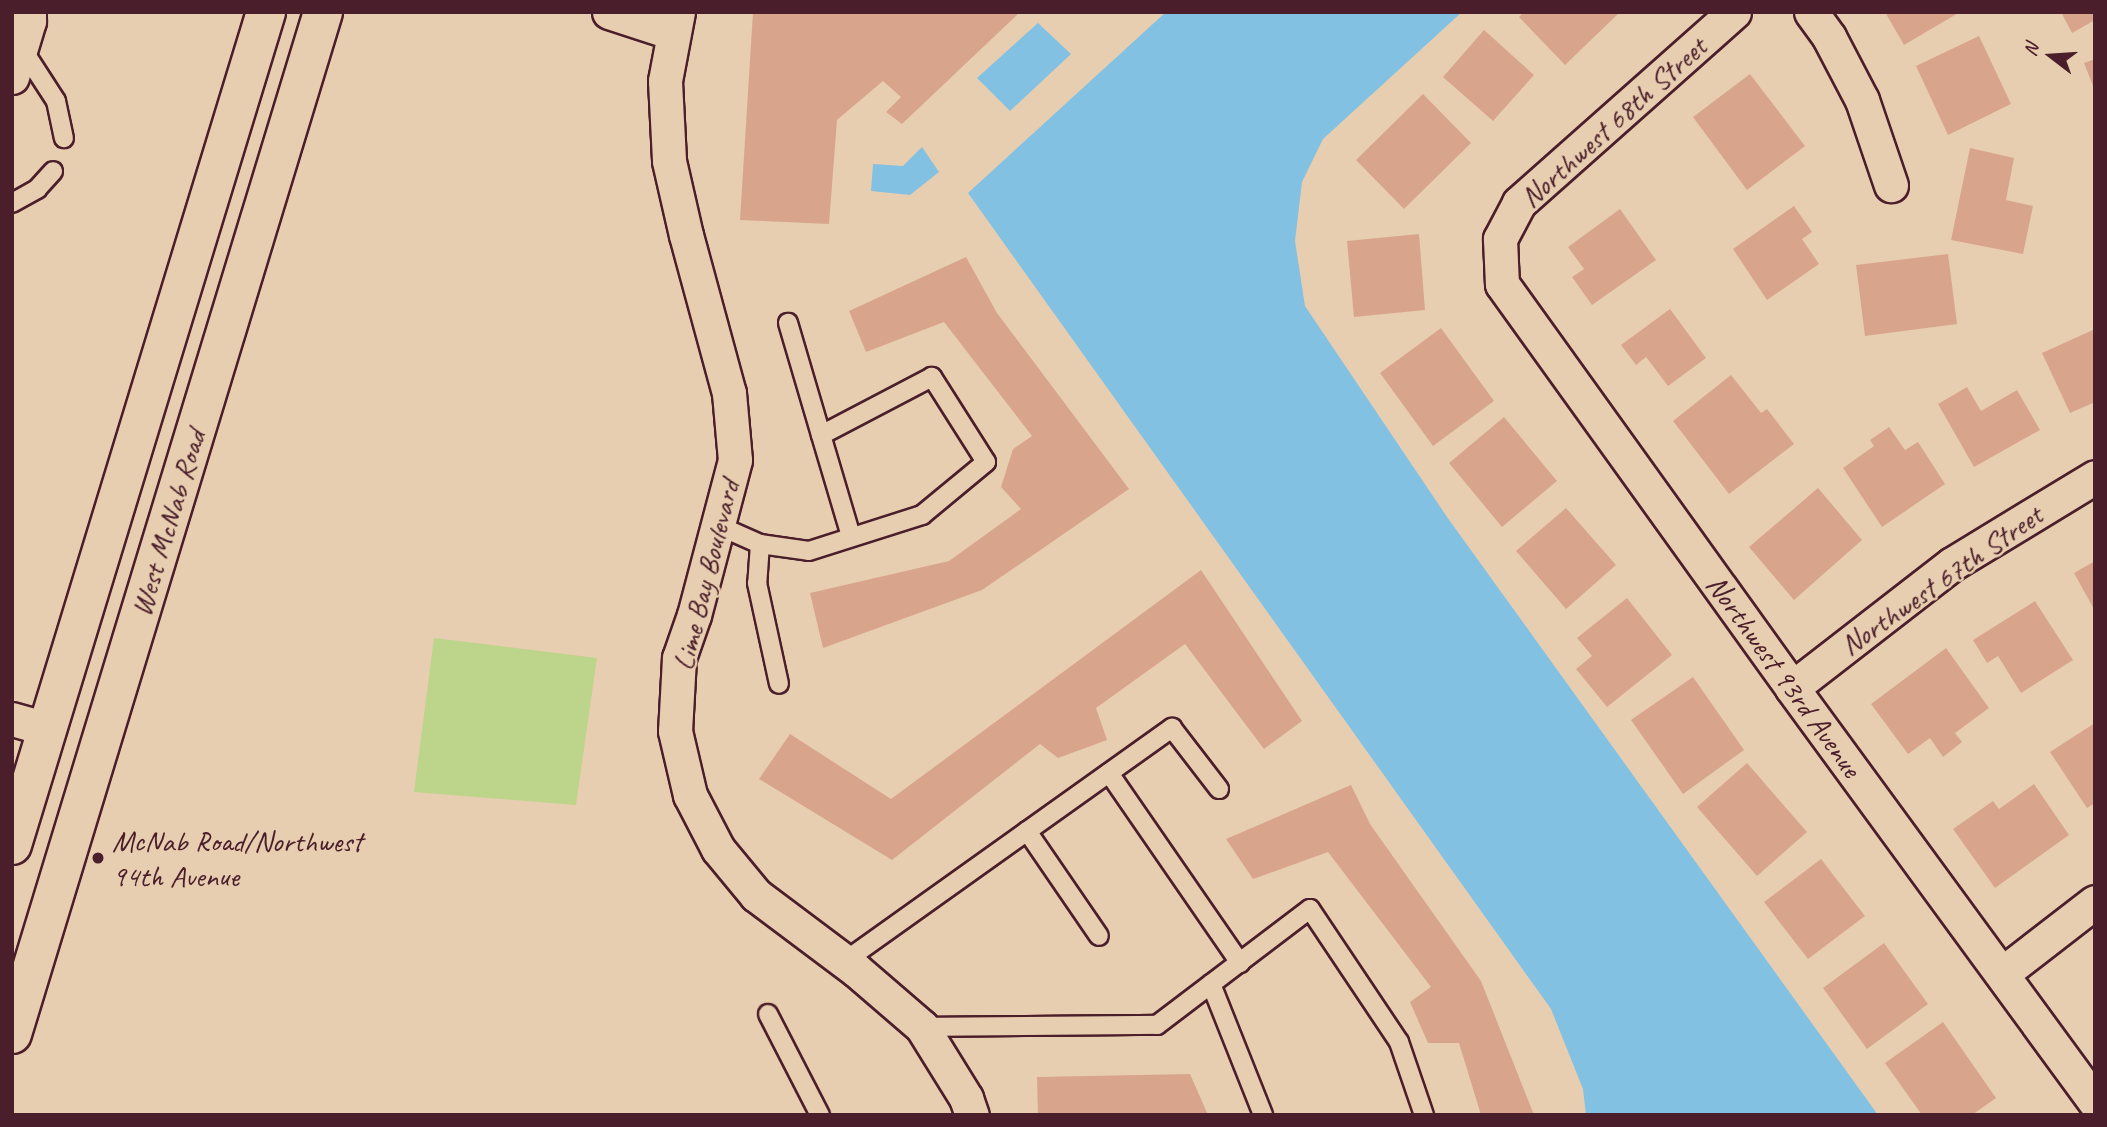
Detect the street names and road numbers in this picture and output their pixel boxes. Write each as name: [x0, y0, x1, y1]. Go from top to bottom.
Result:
street label: Northwest 68th Street: [1512, 29, 1714, 215]
street label: West McNab Road: [123, 426, 213, 620]
street label: Lime Bay Boulevard: [665, 476, 747, 674]
street label: Northwest 67th Street: [1833, 497, 2049, 663]
street label: Northwest 93rd Avenue: [1698, 568, 1870, 784]

